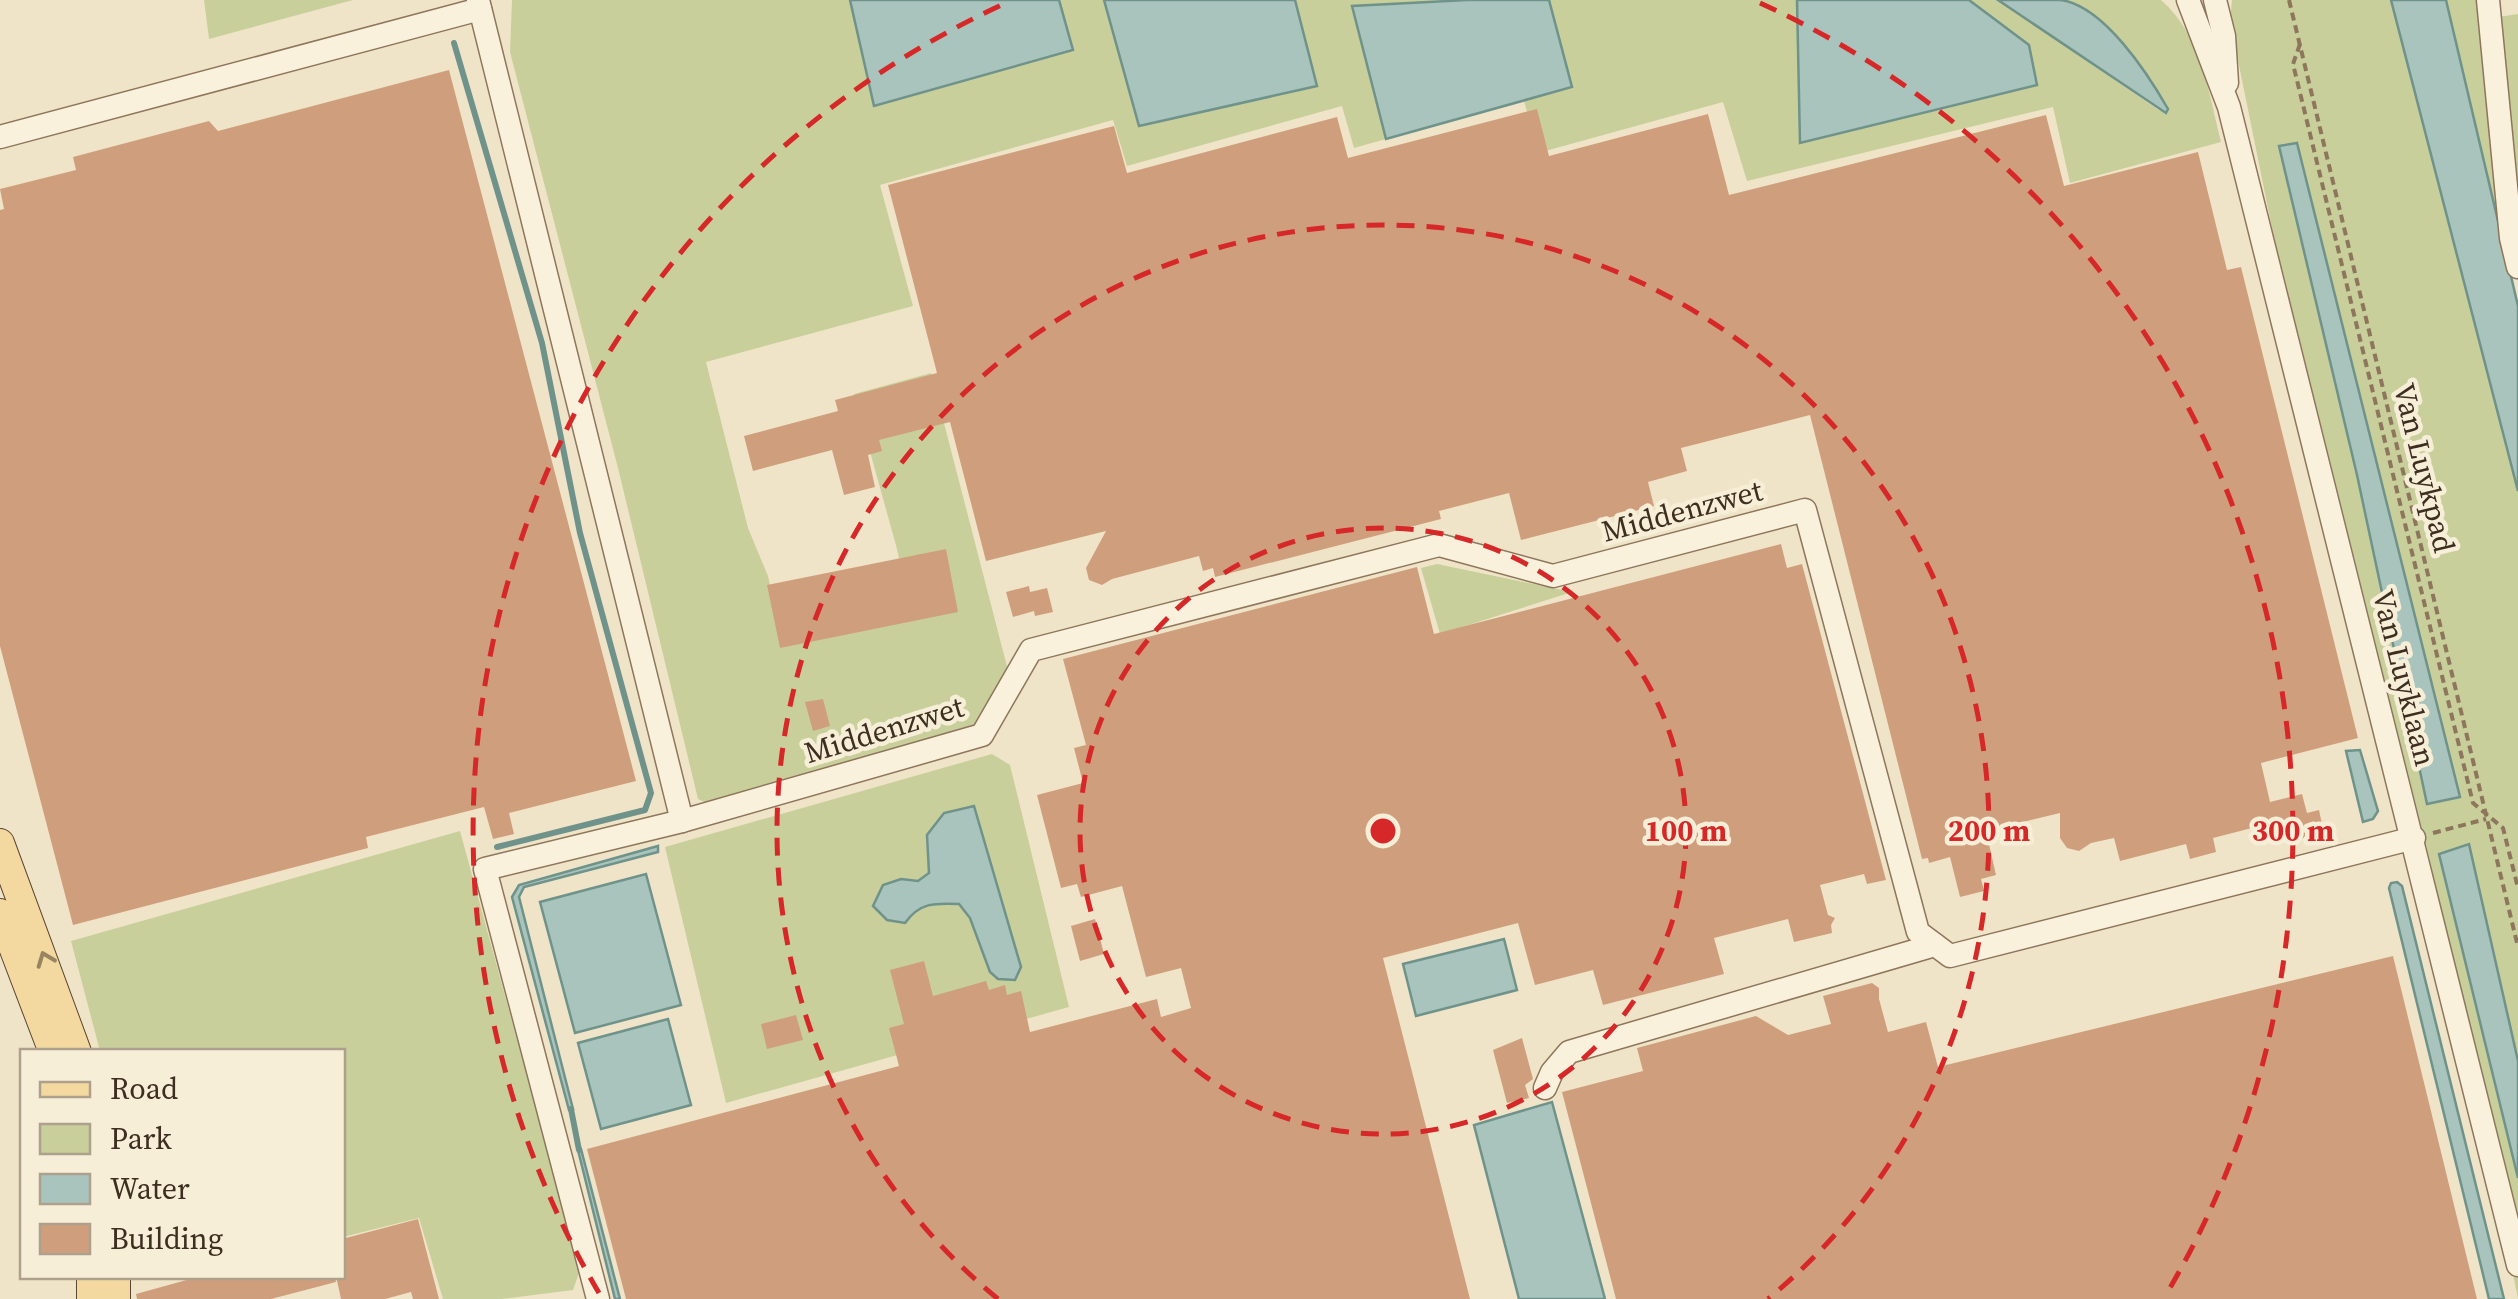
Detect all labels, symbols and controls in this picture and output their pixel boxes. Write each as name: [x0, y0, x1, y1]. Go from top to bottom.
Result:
street label: Van Luykpad: [2384, 379, 2465, 557]
street label: Middenzwet: [1597, 469, 1767, 552]
street label: Van Luyklaan: [2363, 585, 2446, 770]
street label: Middenzwet: [799, 686, 969, 773]
text: 100 m: [1645, 810, 1727, 851]
text: 200 m: [1948, 810, 2030, 851]
text: 300 m: [2252, 810, 2334, 851]
centre of rings: [1365, 813, 1401, 849]
one-way arrow: [36, 952, 57, 969]
legend: [20, 1049, 345, 1279]
text: Road: [110, 1068, 178, 1109]
text: Park: [110, 1118, 172, 1159]
text: Water: [110, 1168, 190, 1209]
text: Building: [110, 1218, 223, 1259]

